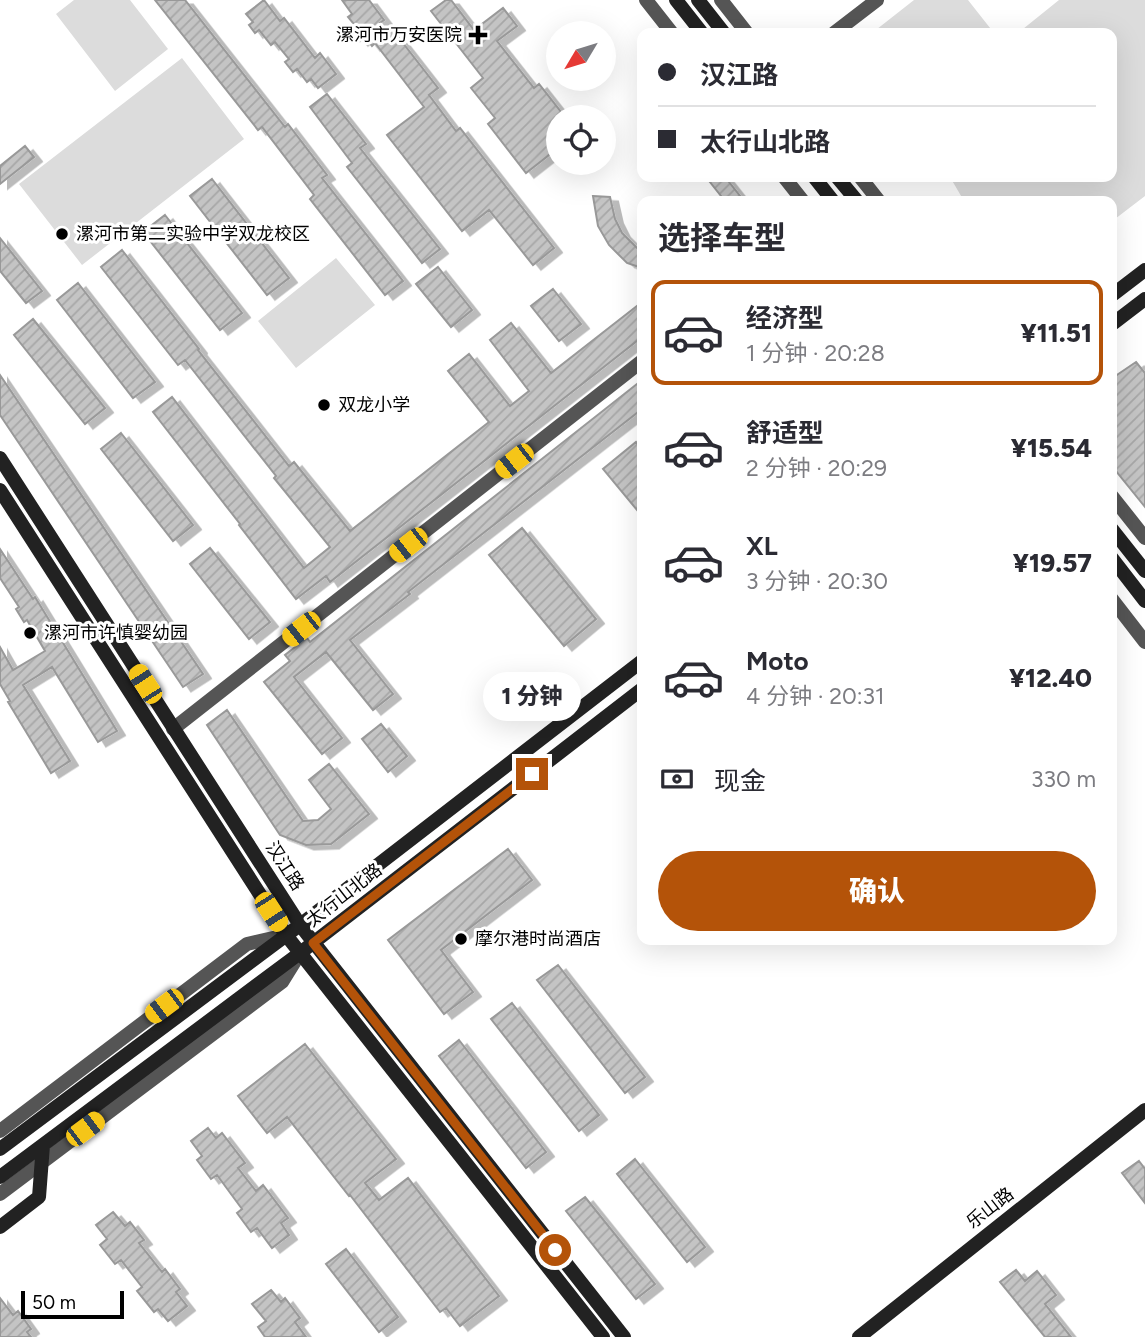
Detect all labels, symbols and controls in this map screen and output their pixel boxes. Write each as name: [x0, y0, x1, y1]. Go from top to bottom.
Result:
north arrow: [546, 21, 616, 91]
map controls: [546, 21, 616, 175]
place label: 漯河市万安医院: [336, 24, 462, 46]
marker: 漯河市万安医院: [468, 25, 488, 45]
text: 汉江路: [700, 59, 778, 91]
button: locate: [546, 105, 616, 175]
text: 太行山北路: [700, 126, 830, 158]
text: 选择车型: [658, 219, 786, 257]
place label: 漯河市第二实验中学双龙校区: [76, 223, 310, 245]
marker: 漯河市第二实验中学双龙校区: [54, 226, 70, 242]
icon: car: [662, 301, 725, 364]
text: 经济型: [746, 302, 824, 334]
text: ¥11.51: [1020, 317, 1092, 349]
text: 1 分钟 · 20:28: [746, 339, 885, 367]
place label: 双龙小学: [338, 394, 410, 416]
marker: 双龙小学: [316, 397, 332, 413]
icon: car: [662, 416, 725, 479]
text: 舒适型: [746, 417, 824, 449]
text: ¥15.54: [1011, 432, 1092, 464]
car: [491, 440, 538, 482]
text: 2 分钟 · 20:29: [746, 454, 887, 482]
car: [385, 524, 432, 566]
text: XL: [746, 530, 778, 562]
icon: car: [662, 531, 725, 594]
text: ¥19.57: [1013, 547, 1092, 579]
text: 3 分钟 · 20:30: [746, 567, 888, 595]
car: [278, 608, 325, 650]
place label: 漯河市许慎婴幼园: [44, 622, 188, 644]
marker: 漯河市许慎婴幼园: [22, 625, 38, 641]
text: Moto: [746, 645, 809, 677]
icon: car: [662, 646, 725, 709]
car: [125, 661, 166, 707]
text: ¥12.40: [1009, 662, 1092, 694]
callout: 1 分钟: [483, 672, 581, 722]
text: 1 分钟: [501, 682, 563, 710]
text: 4 分钟 · 20:31: [746, 682, 885, 710]
route end: [516, 758, 548, 790]
icon: cash: [658, 760, 696, 798]
text: 现金: [714, 765, 766, 797]
text: 330 m: [1031, 765, 1096, 793]
street label: 汉江路: [261, 837, 309, 895]
button: 确认: [658, 851, 1096, 931]
street label: 太行山北路: [302, 859, 386, 931]
car: [251, 889, 292, 935]
place label: 摩尔港时尚酒店: [475, 928, 601, 950]
marker: 摩尔港时尚酒店: [453, 931, 469, 947]
car: [141, 985, 188, 1027]
car: [62, 1108, 109, 1150]
street label: 乐山路: [962, 1183, 1018, 1233]
route start: [539, 1234, 571, 1266]
scale bar: [21, 1288, 124, 1320]
text: 50 m: [32, 1291, 76, 1314]

